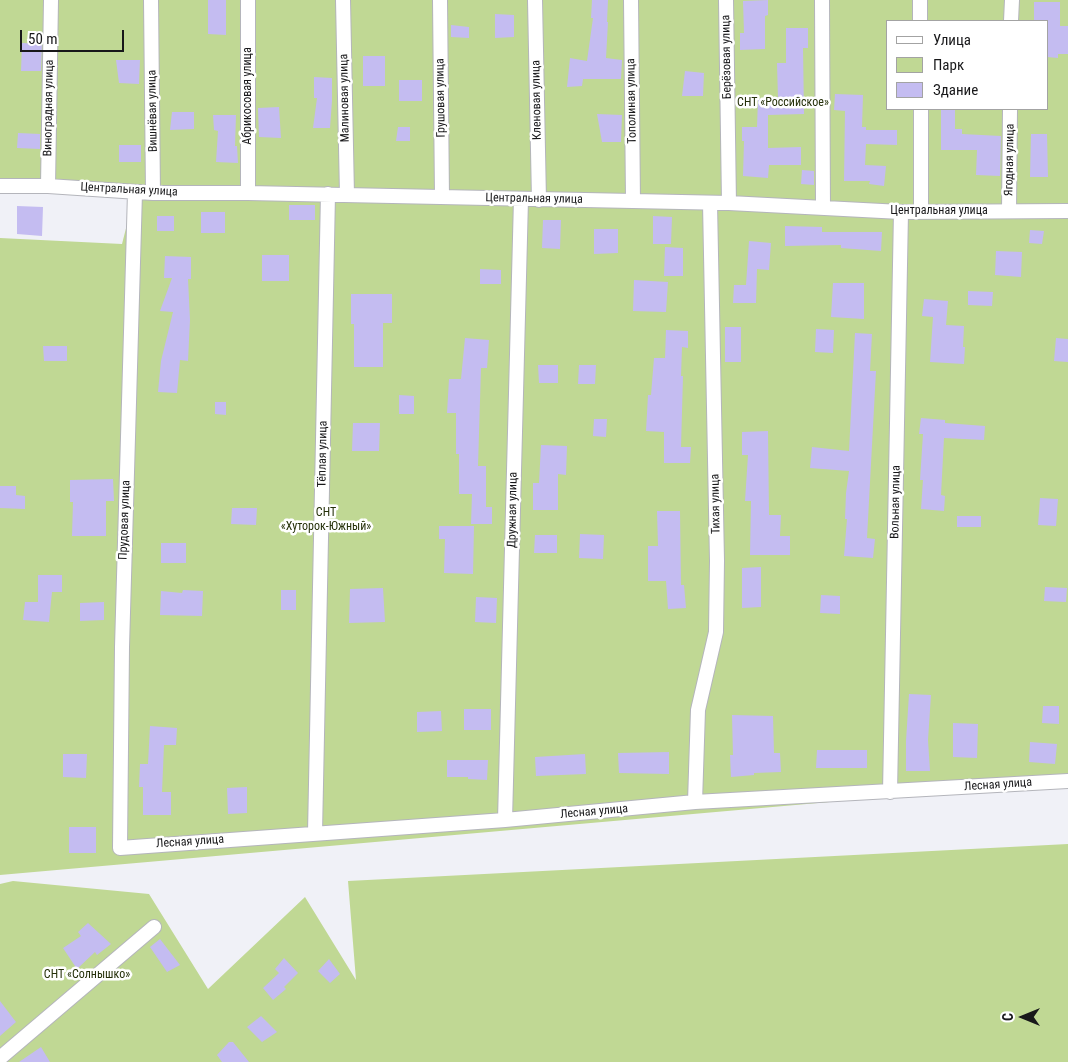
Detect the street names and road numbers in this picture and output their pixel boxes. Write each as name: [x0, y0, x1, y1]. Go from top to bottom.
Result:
street label: Берёзовая улица: [719, 15, 735, 99]
street label: Абрикосовая улица: [241, 47, 255, 145]
street label: Малиновая улица: [337, 54, 353, 142]
street label: Грушовая улица: [433, 58, 449, 138]
street label: Тополиная улица: [624, 58, 640, 144]
street label: Виноградная улица: [41, 59, 57, 157]
street label: Кленовая улица: [529, 60, 545, 140]
street label: Вишнёвая улица: [145, 70, 161, 152]
street label: Ягодная улица: [1002, 124, 1018, 196]
street label: Центральная улица: [80, 180, 178, 200]
street label: Центральная улица: [485, 191, 583, 207]
street label: Центральная улица: [890, 204, 988, 218]
street label: Тёплая улица: [315, 420, 331, 488]
street label: Вольная улица: [888, 465, 904, 539]
street label: Дружная улица: [505, 472, 521, 548]
street label: Тихая улица: [708, 474, 724, 534]
street label: Прудовая улица: [116, 480, 134, 560]
street label: Лесная улица: [964, 775, 1032, 795]
street label: Лесная улица: [560, 802, 628, 822]
street label: Лесная улица: [156, 832, 224, 852]

